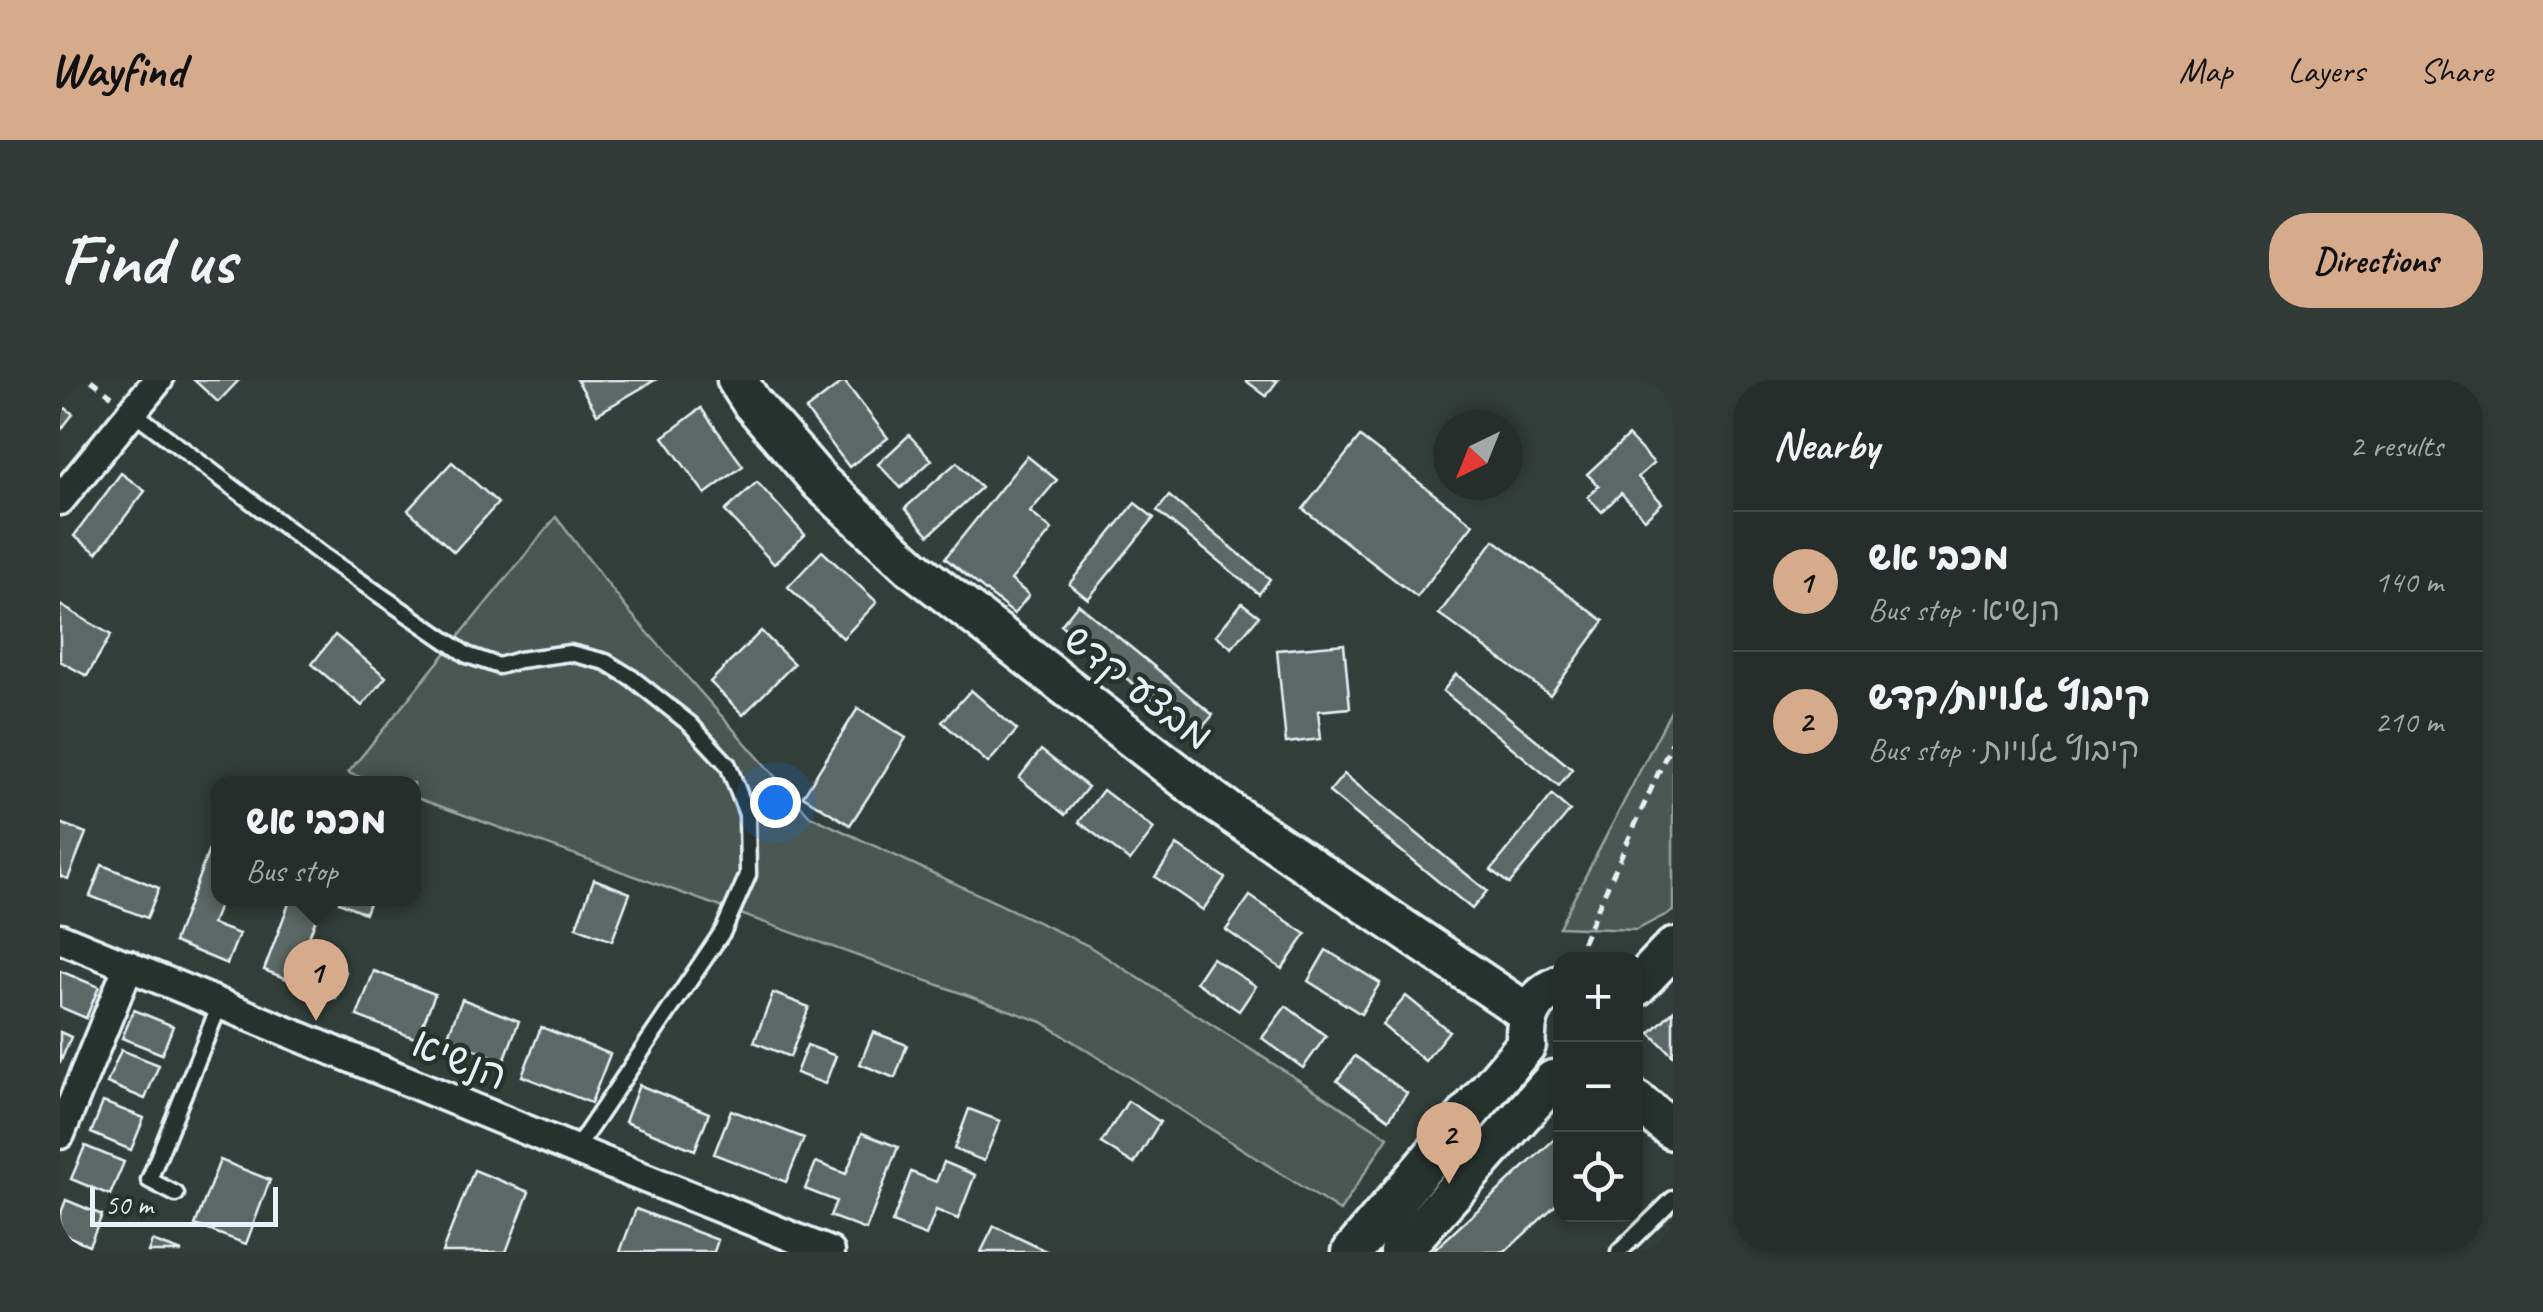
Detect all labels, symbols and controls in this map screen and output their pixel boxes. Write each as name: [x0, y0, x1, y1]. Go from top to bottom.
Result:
text: Wayfind: [50, 40, 185, 100]
text: Map: [2179, 48, 2232, 93]
text: Layers: [2287, 48, 2365, 93]
text: Share: [2420, 48, 2493, 93]
button: Directions: [2269, 213, 2483, 308]
text: Find us: [60, 216, 235, 304]
north arrow: [1433, 410, 1523, 500]
text: Nearby: [1773, 419, 1879, 472]
text: 2 results: [2349, 425, 2443, 466]
text: מכבי אש: [1868, 533, 2009, 580]
text: 1: [1798, 561, 1813, 602]
text: 140 m: [2374, 561, 2443, 602]
text: Bus stop · הנשיא: [1868, 589, 2060, 630]
street label: מבצע קדש: [1054, 614, 1223, 761]
text: קיבוץ גלויות/קדש: [1868, 673, 2150, 720]
text: 2: [1798, 701, 1813, 742]
text: 210 m: [2374, 701, 2443, 742]
text: Bus stop · קיבוץ גלויות: [1868, 729, 2139, 770]
popup: [211, 776, 421, 906]
your location: [750, 777, 801, 828]
text: מכבי אש: [246, 797, 386, 844]
text: Bus stop: [246, 850, 338, 891]
pin: 1: [284, 938, 348, 1021]
map controls: [1553, 952, 1643, 1222]
button: +: [1553, 952, 1643, 1042]
street label: הנשיא: [405, 1018, 515, 1102]
button: −: [1553, 1042, 1643, 1132]
pin: 2: [1416, 1102, 1482, 1184]
button: locate: [1553, 1132, 1643, 1222]
scale bar: [90, 1182, 278, 1226]
text: 50 m: [105, 1187, 153, 1222]

